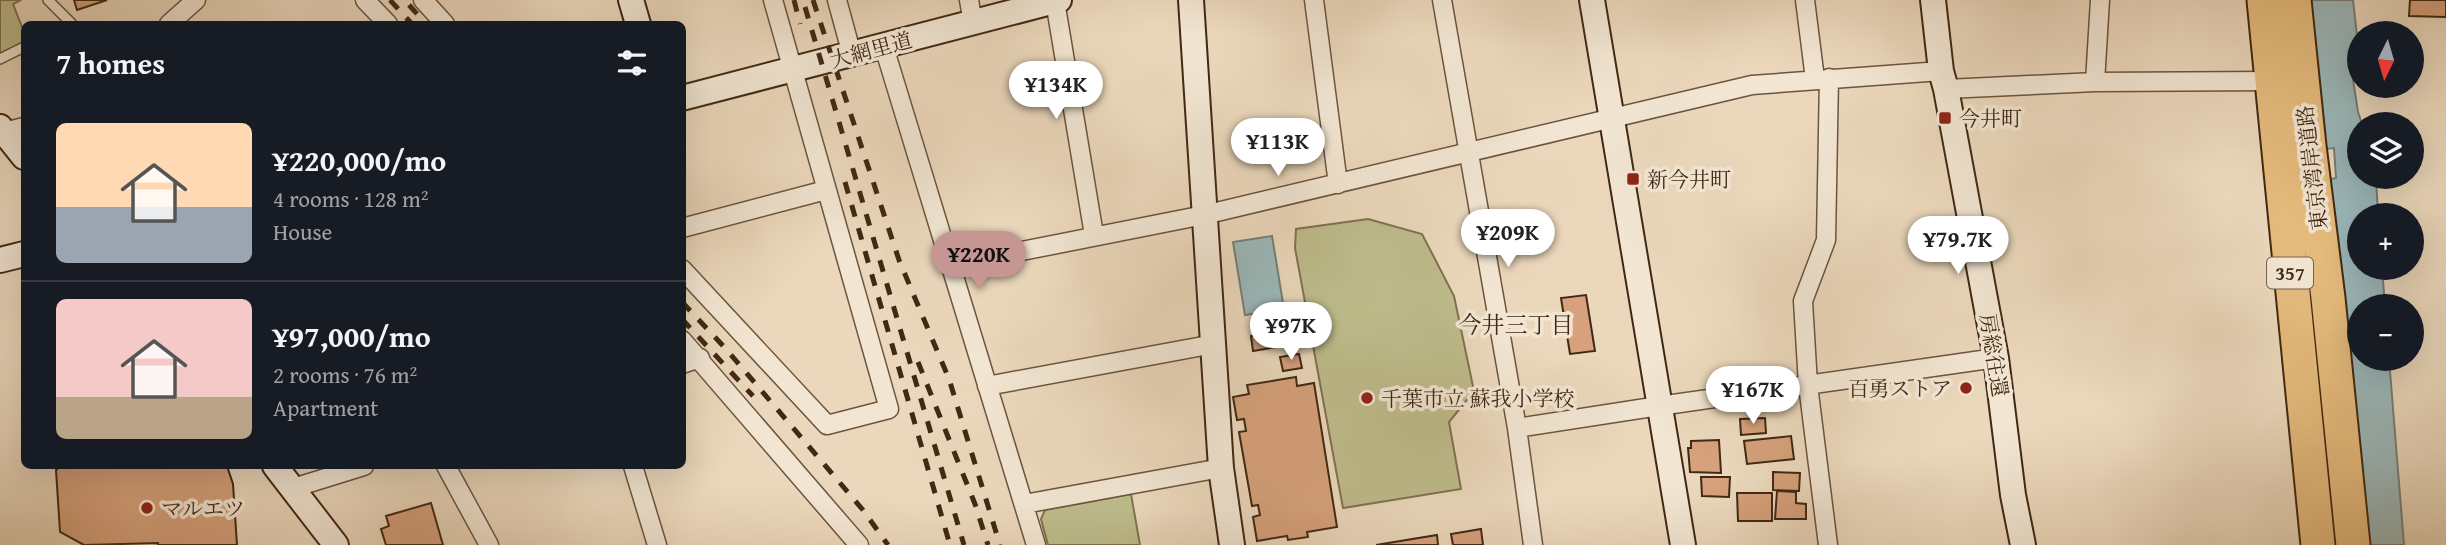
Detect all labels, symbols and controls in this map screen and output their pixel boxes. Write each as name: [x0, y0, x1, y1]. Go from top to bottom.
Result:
north arrow: [2347, 21, 2424, 98]
map controls: [2347, 21, 2424, 371]
street label: 大網里道: [826, 24, 916, 76]
text: 7 homes: [56, 41, 165, 85]
icon: filters: [613, 44, 651, 82]
pin: ¥134K: [1007, 61, 1105, 121]
text: ¥134K: [1025, 67, 1087, 100]
place label: 今井町: [1959, 103, 2022, 134]
street label: 東京湾岸道路: [2289, 104, 2335, 232]
marker: 今井町: [1937, 110, 1953, 126]
button: layers: [2347, 112, 2424, 189]
pin: ¥113K: [1229, 118, 1327, 178]
text: ¥113K: [1247, 124, 1309, 157]
text: ¥220,000/mo: [273, 138, 446, 182]
icon: home: [112, 151, 196, 235]
place label: 新今井町: [1647, 164, 1731, 195]
marker: 新今井町: [1625, 171, 1641, 187]
text: 4 rooms · 128 m²: [273, 182, 428, 215]
button: +: [2347, 203, 2424, 280]
pin: ¥209K: [1459, 210, 1557, 269]
text: House: [273, 215, 332, 248]
text: ¥209K: [1477, 215, 1539, 248]
pin: ¥79.7K: [1901, 216, 2015, 276]
text: ¥79.7K: [1924, 222, 1992, 255]
pin: ¥220K: [930, 232, 1028, 291]
text: ¥220K: [948, 237, 1010, 270]
road number: 357: [2267, 258, 2313, 288]
button: −: [2347, 294, 2424, 371]
pin: ¥97K: [1250, 302, 1332, 362]
text: ¥97K: [1266, 308, 1316, 341]
district label: 今井三丁目: [1459, 308, 1574, 341]
street label: 房総往還: [1972, 311, 2016, 399]
text: ¥97,000/mo: [273, 314, 431, 358]
icon: home: [112, 327, 196, 411]
text: 2 rooms · 76 m²: [273, 358, 417, 391]
pin: ¥167K: [1704, 366, 1802, 426]
text: ¥167K: [1722, 372, 1784, 405]
place label: 百勇ストア: [1848, 373, 1952, 404]
marker: 百勇ストア: [1958, 380, 1974, 396]
place label: 千葉市立 蘇我小学校: [1381, 383, 1575, 414]
marker: 千葉市立 蘇我小学校: [1359, 390, 1375, 406]
text: Apartment: [273, 391, 378, 424]
place label: マルエツ: [161, 493, 245, 524]
marker: マルエツ: [139, 500, 155, 516]

